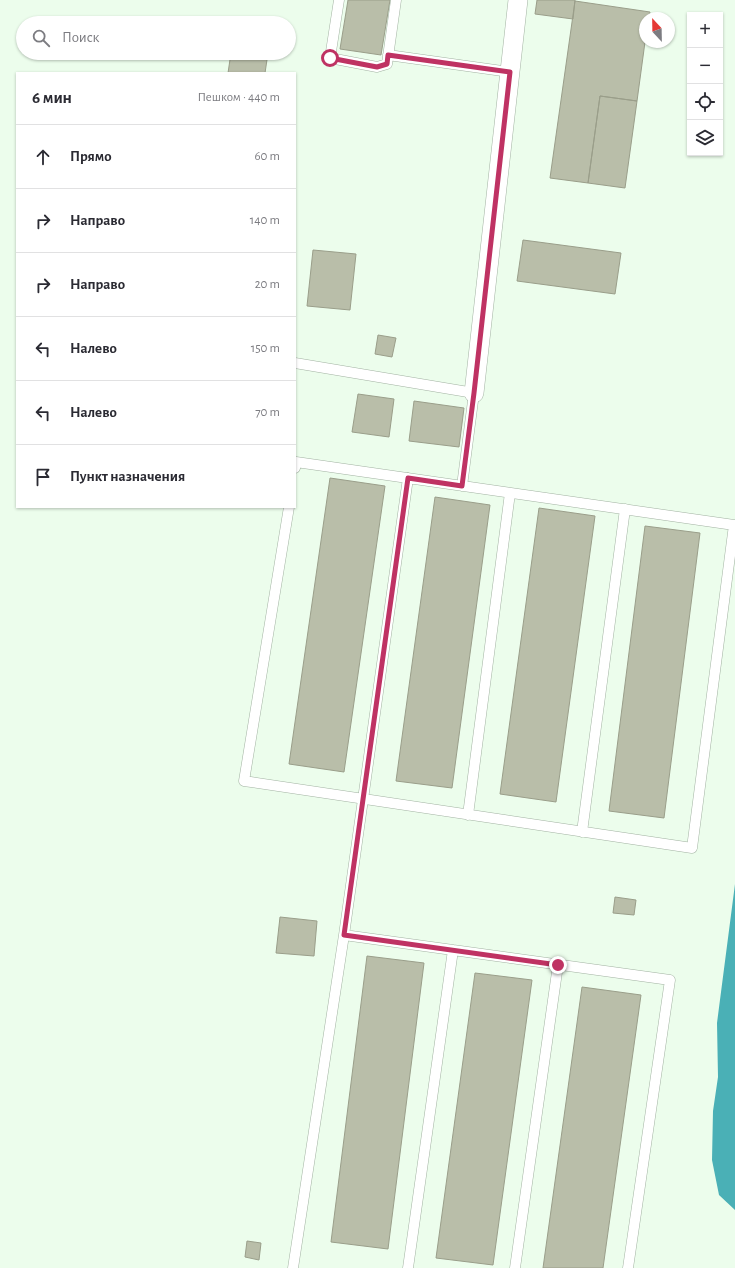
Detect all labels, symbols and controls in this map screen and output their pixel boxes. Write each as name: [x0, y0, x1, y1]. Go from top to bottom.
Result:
north arrow: [639, 12, 675, 48]
map controls: [687, 12, 723, 156]
button: +: [687, 12, 723, 48]
search box: [16, 16, 296, 60]
icon: search: [30, 27, 52, 49]
text: Поиск: [62, 30, 100, 45]
button: −: [687, 48, 723, 84]
route start: [321, 49, 339, 67]
button: locate: [687, 84, 723, 120]
text: 6 мин: [32, 89, 72, 106]
text: Пешком · 440 m: [197, 91, 280, 104]
button: layers: [687, 120, 723, 156]
icon: ahead: [32, 146, 54, 168]
text: Прямо: [70, 149, 112, 164]
text: 60 m: [254, 150, 280, 163]
icon: right: [32, 210, 54, 232]
text: Направо: [70, 213, 125, 228]
text: 140 m: [250, 214, 280, 227]
icon: right: [32, 274, 54, 296]
text: Направо: [70, 277, 125, 292]
text: 20 m: [255, 278, 280, 291]
icon: left: [32, 338, 54, 360]
text: Налево: [70, 341, 117, 356]
text: 150 m: [251, 342, 280, 355]
icon: left: [32, 402, 54, 424]
text: Налево: [70, 405, 117, 420]
text: 70 m: [255, 406, 280, 419]
icon: arrive: [32, 466, 54, 488]
text: Пункт назначения: [70, 469, 185, 484]
route end: [549, 956, 567, 974]

